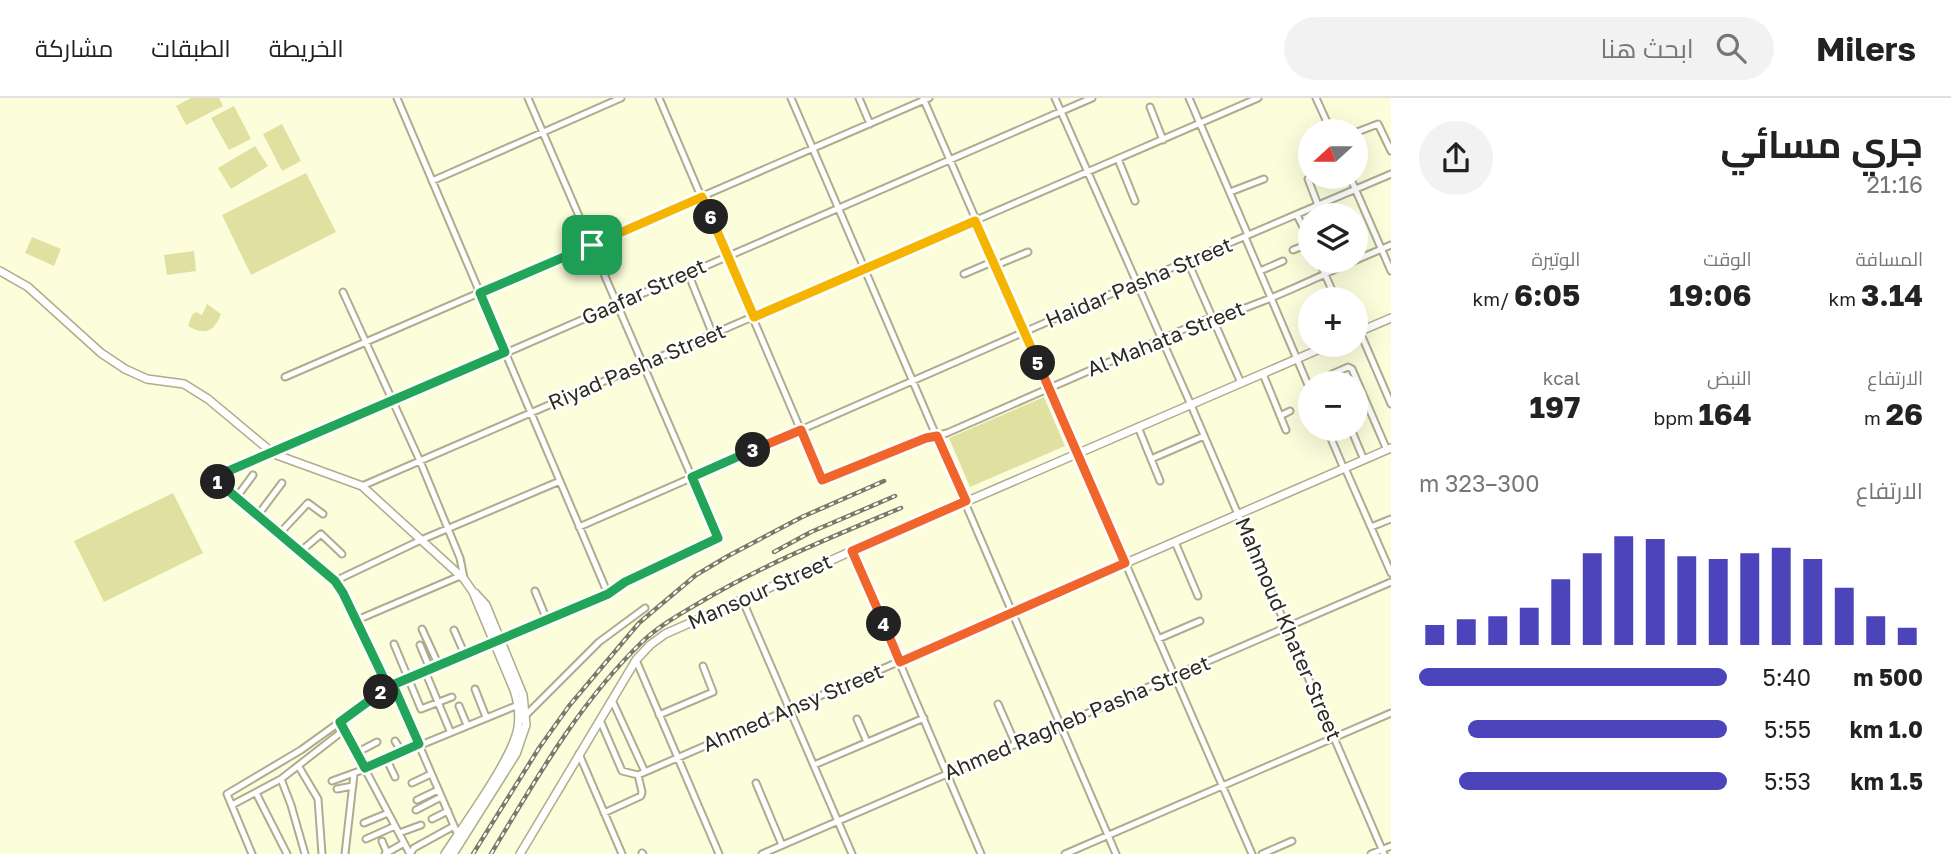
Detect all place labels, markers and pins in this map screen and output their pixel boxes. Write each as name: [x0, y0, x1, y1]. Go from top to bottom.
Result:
pin: 6: [694, 200, 728, 234]
pin: [562, 215, 622, 275]
pin: 5: [1020, 345, 1056, 380]
pin: 3: [736, 432, 770, 468]
pin: 1: [200, 464, 235, 500]
pin: 4: [866, 606, 902, 642]
pin: 2: [364, 674, 398, 710]

